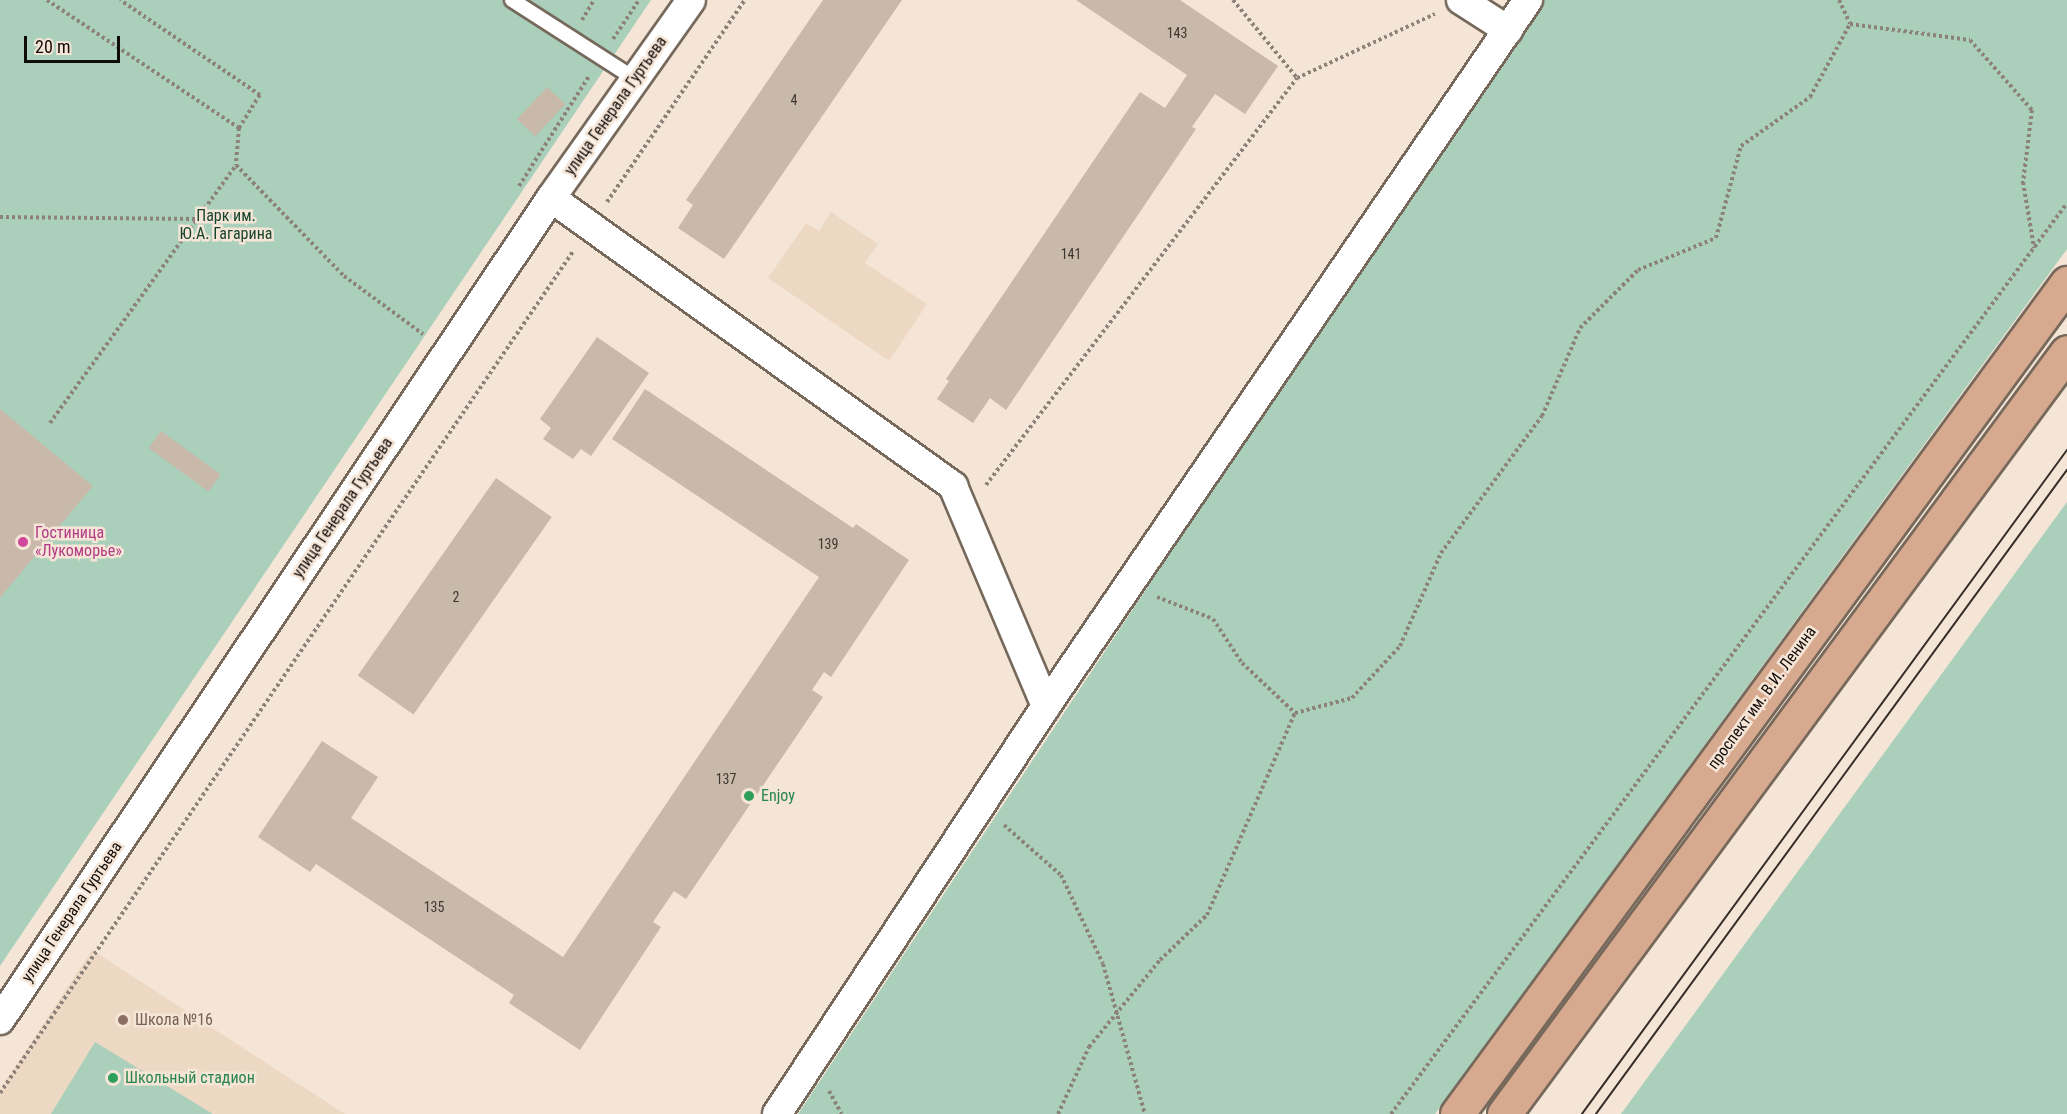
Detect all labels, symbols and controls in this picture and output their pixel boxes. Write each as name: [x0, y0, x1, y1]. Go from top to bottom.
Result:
scale bar: [27, 24, 123, 62]
house number: 143: [1167, 25, 1187, 41]
street label: улица Генерала Гуртьева: [561, 33, 671, 179]
text: 20 m: [35, 36, 70, 57]
house number: 4: [791, 92, 797, 108]
park label: Парк им. Ю.А. Гагарина: [180, 206, 272, 244]
house number: 141: [1061, 246, 1081, 262]
street label: улица Генерала Гуртьева: [289, 434, 397, 582]
place label: Гостиница «Лукоморье»: [35, 523, 122, 561]
marker: Гостиница «Лукоморье»: [16, 535, 30, 549]
house number: 139: [818, 536, 838, 552]
house number: 2: [453, 589, 459, 605]
street label: проспект им. В.И. Ленина: [1704, 623, 1820, 773]
house number: 137: [716, 771, 736, 787]
place label: Enjoy: [761, 786, 795, 806]
marker: Enjoy: [742, 789, 756, 803]
street label: улица Генерала Гуртьева: [18, 838, 126, 986]
house number: 135: [424, 899, 444, 915]
place label: Школа №16: [135, 1010, 213, 1030]
marker: Школа №16: [116, 1013, 130, 1027]
place label: Школьный стадион: [125, 1068, 255, 1088]
marker: Школьный стадион: [106, 1071, 120, 1085]

